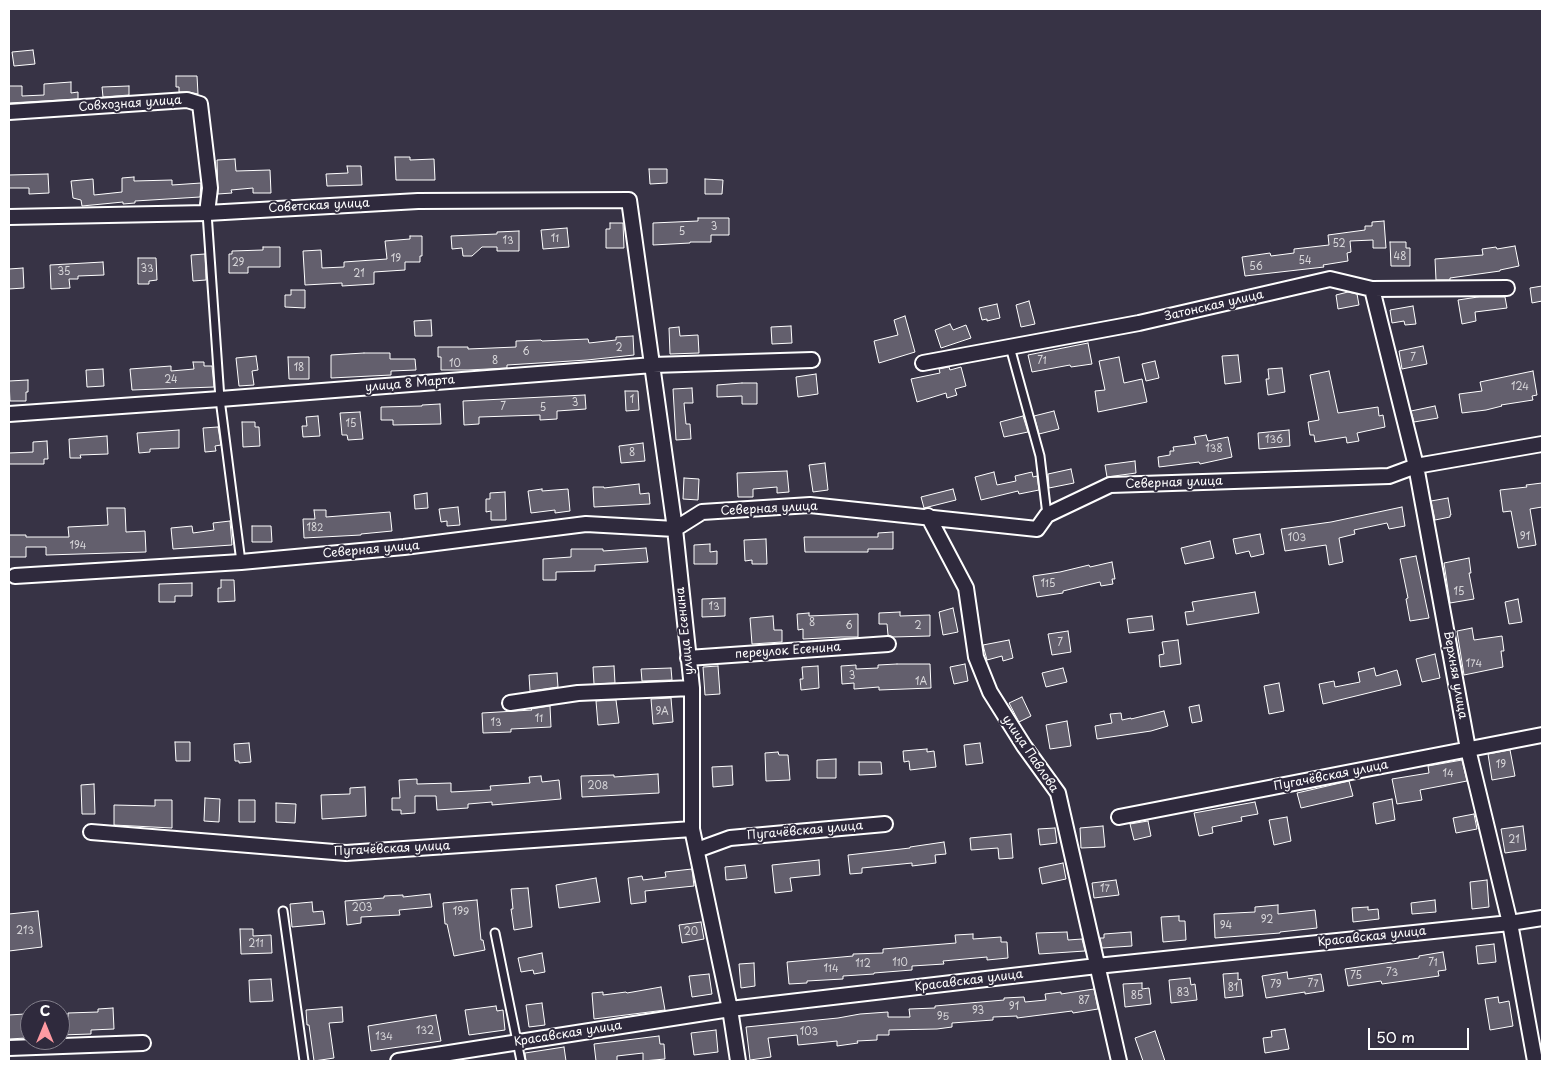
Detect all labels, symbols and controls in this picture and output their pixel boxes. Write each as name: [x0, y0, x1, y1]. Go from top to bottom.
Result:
street label: Совхозная улица: [78, 93, 182, 115]
street label: Советская улица: [268, 196, 370, 216]
house number: 3: [711, 221, 717, 233]
house number: 5: [679, 226, 685, 238]
house number: 11: [551, 233, 559, 245]
house number: 13: [502, 235, 514, 247]
house number: 52: [1332, 238, 1346, 250]
house number: 48: [1394, 251, 1406, 263]
house number: 19: [391, 253, 401, 265]
house number: 54: [1298, 255, 1312, 267]
house number: 29: [232, 257, 244, 269]
house number: 56: [1249, 261, 1263, 273]
house number: 33: [140, 263, 154, 275]
house number: 35: [58, 266, 70, 278]
house number: 21: [353, 268, 365, 280]
street label: Затонская улица: [1163, 288, 1265, 324]
house number: 2: [615, 342, 623, 354]
house number: 6: [522, 346, 530, 358]
house number: 7: [1410, 352, 1416, 364]
house number: 8: [492, 355, 498, 367]
house number: 71: [1037, 355, 1047, 367]
house number: 10: [449, 358, 461, 370]
house number: 18: [294, 362, 304, 374]
street label: улица 8 Марта: [365, 373, 455, 395]
house number: 24: [164, 374, 178, 386]
house number: 124: [1511, 381, 1529, 393]
house number: 1: [630, 394, 634, 406]
house number: 3: [572, 397, 578, 409]
house number: 7: [500, 401, 506, 413]
house number: 5: [540, 402, 546, 414]
house number: 15: [346, 418, 356, 430]
house number: 136: [1265, 434, 1283, 446]
house number: 138: [1205, 443, 1223, 455]
house number: 8: [629, 447, 635, 459]
street label: Северная улица: [1125, 474, 1223, 492]
street label: Северная улица: [720, 499, 818, 519]
house number: 182: [307, 522, 323, 534]
house number: 91: [1520, 531, 1530, 543]
house number: 103: [1288, 532, 1306, 544]
street label: Северная улица: [322, 539, 420, 561]
house number: 194: [70, 540, 86, 552]
house number: 115: [1041, 578, 1055, 590]
street label: улица Есенина: [673, 586, 697, 676]
house number: 15: [1454, 586, 1464, 598]
house number: 13: [708, 601, 720, 613]
house number: 8: [809, 617, 815, 629]
house number: 6: [845, 620, 853, 632]
house number: 2: [914, 620, 922, 632]
street label: Верхняя улица: [1440, 630, 1470, 720]
house number: 7: [1057, 637, 1063, 649]
street label: переулок Есенина: [735, 640, 841, 662]
house number: 174: [1466, 658, 1482, 670]
house number: 3: [849, 670, 855, 682]
house number: 1А: [915, 676, 927, 688]
house number: 9А: [655, 706, 669, 718]
house number: 11: [535, 713, 543, 725]
street label: улица Павлова: [999, 713, 1061, 795]
house number: 13: [490, 717, 502, 729]
street label: Пугачёвская улица: [1272, 758, 1390, 794]
house number: 19: [1496, 759, 1506, 771]
house number: 14: [1442, 768, 1454, 780]
house number: 208: [588, 780, 608, 792]
street label: Пугачёвская улица: [746, 819, 864, 843]
house number: 21: [1508, 834, 1520, 846]
street label: Пугачёвская улица: [333, 839, 451, 859]
house number: 17: [1100, 883, 1110, 895]
house number: 203: [352, 902, 372, 914]
house number: 199: [453, 906, 469, 918]
house number: 92: [1261, 914, 1273, 926]
house number: 94: [1220, 920, 1232, 932]
street label: Красавская улица: [1317, 924, 1427, 950]
house number: 213: [16, 925, 34, 937]
house number: 20: [684, 926, 698, 938]
house number: 211: [248, 938, 264, 950]
house number: 110: [892, 957, 908, 969]
house number: 71: [1428, 957, 1438, 969]
house number: 112: [855, 958, 871, 970]
house number: 114: [824, 963, 838, 975]
street label: Красавская улица: [914, 967, 1024, 995]
house number: 73: [1386, 967, 1398, 979]
house number: 75: [1350, 970, 1362, 982]
house number: 77: [1307, 978, 1319, 990]
house number: 79: [1270, 979, 1282, 991]
house number: 81: [1228, 982, 1238, 994]
house number: 83: [1177, 987, 1189, 999]
house number: 85: [1131, 990, 1143, 1002]
house number: 87: [1078, 995, 1090, 1007]
north arrow: [20, 1000, 70, 1050]
text: С: [40, 1000, 50, 1021]
house number: 91: [1009, 1001, 1019, 1013]
house number: 93: [972, 1005, 984, 1017]
house number: 95: [937, 1011, 949, 1023]
street label: Красавская улица: [513, 1018, 623, 1050]
scale bar: [1371, 1018, 1472, 1050]
house number: 132: [416, 1025, 434, 1037]
text: 50 m: [1376, 1025, 1415, 1048]
house number: 103: [800, 1026, 818, 1038]
house number: 134: [375, 1031, 393, 1043]

